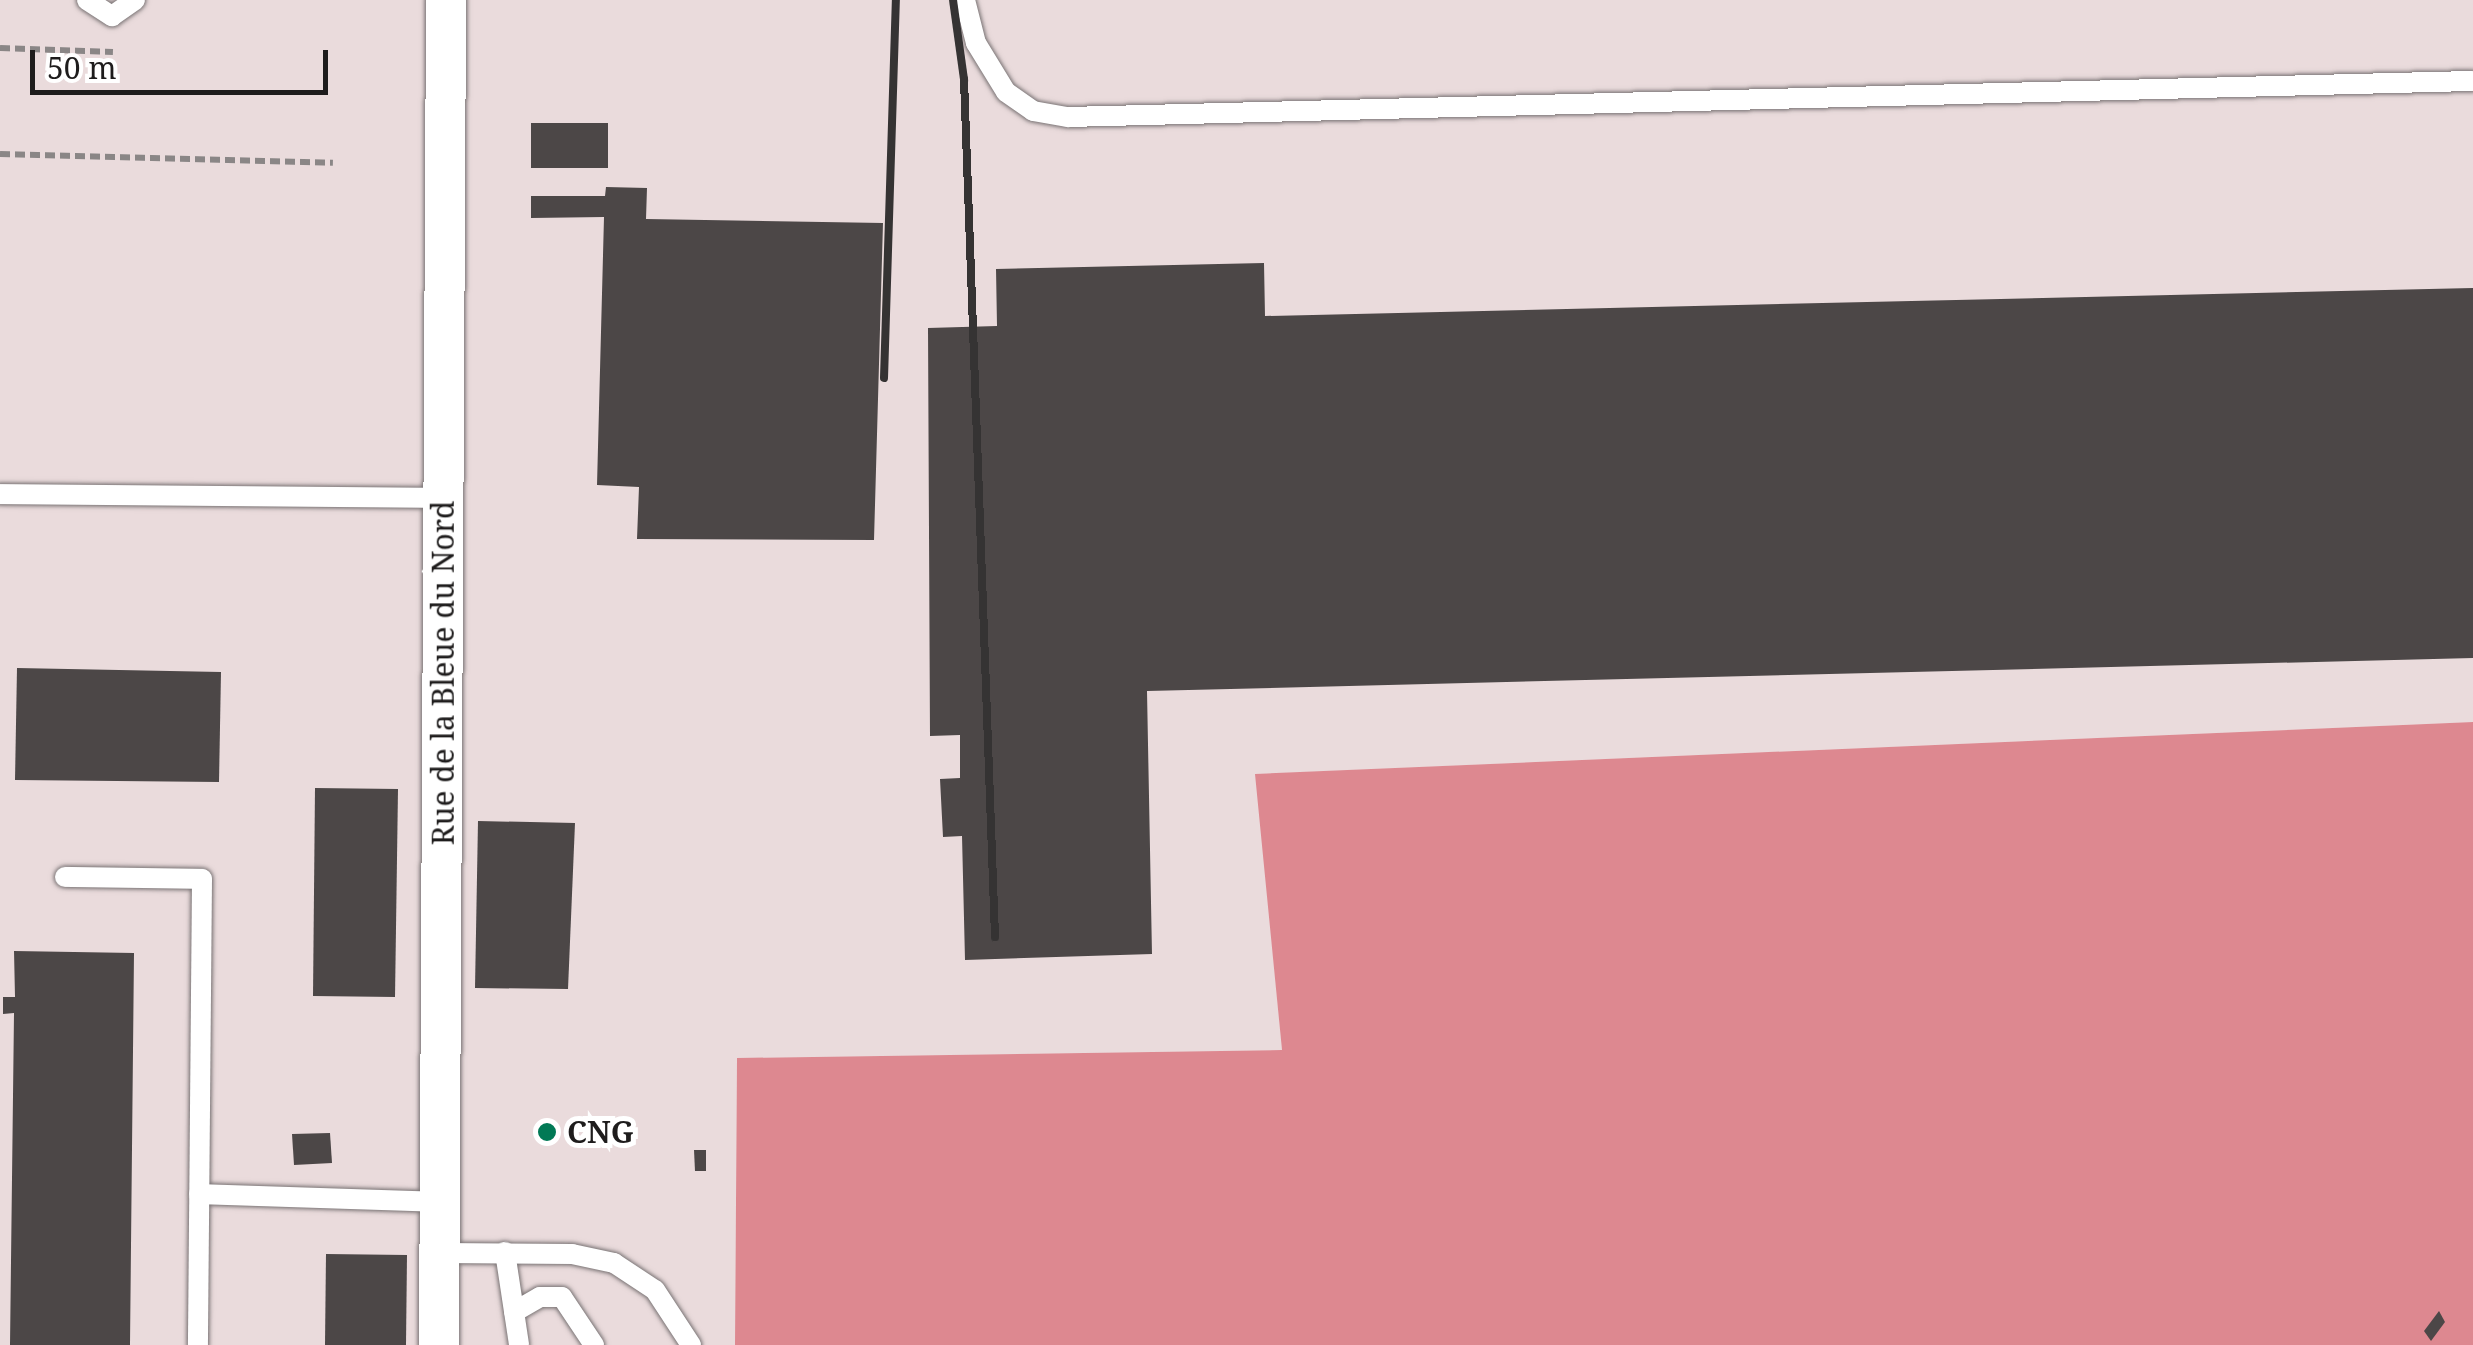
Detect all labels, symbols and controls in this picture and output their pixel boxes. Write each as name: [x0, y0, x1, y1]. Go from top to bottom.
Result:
scale bar: [35, 30, 332, 92]
text: 50 m: [47, 47, 117, 88]
street label: Rue de la Bleue du Nord: [425, 501, 461, 845]
place label: CNG: [567, 1114, 634, 1150]
marker: CNG: [536, 1121, 558, 1143]

